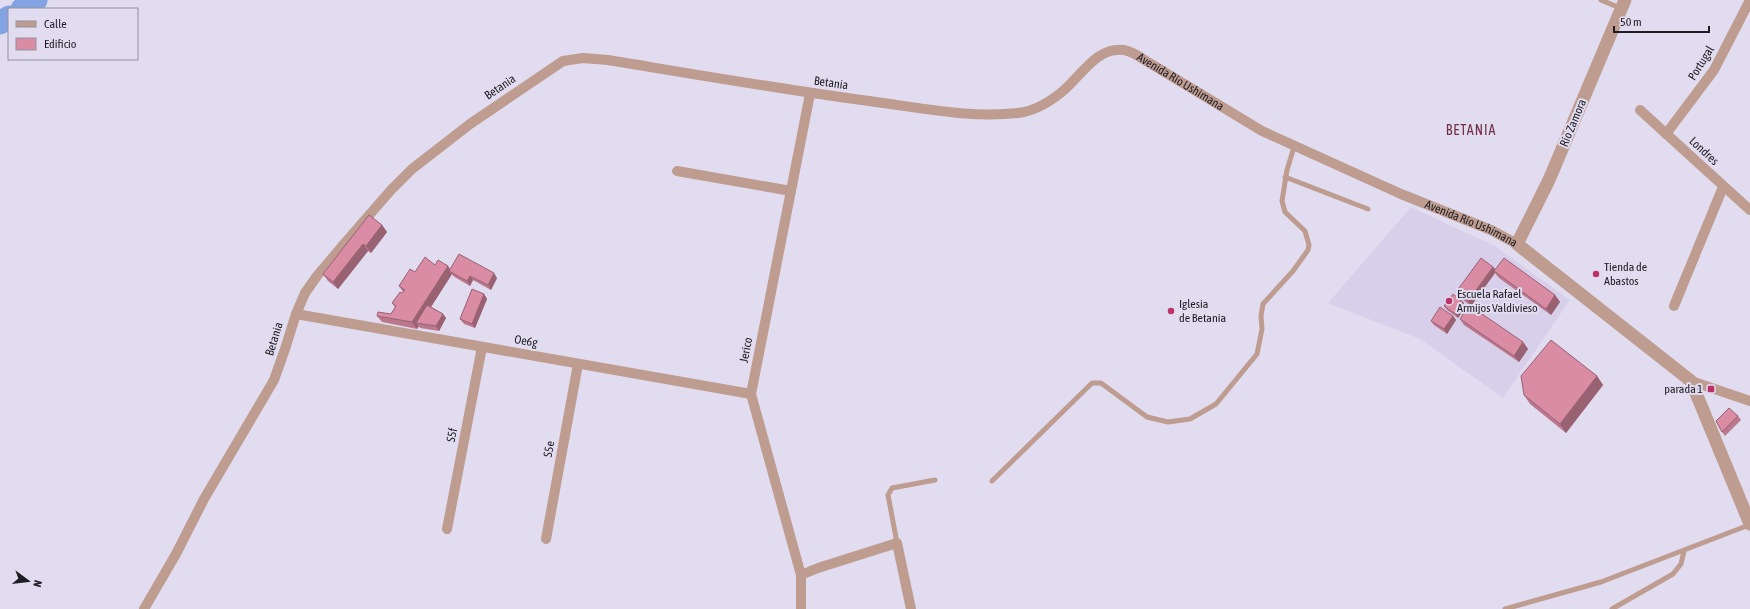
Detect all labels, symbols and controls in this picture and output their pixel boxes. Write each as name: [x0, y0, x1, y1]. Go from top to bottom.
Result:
legend: [8, 8, 138, 60]
scale bar: [1614, 8, 1709, 34]
text: 50 m: [1620, 15, 1642, 29]
text: Calle: [44, 17, 67, 31]
text: Edificio: [44, 37, 77, 51]
street label: Portugal: [1685, 43, 1717, 83]
street label: Avenida Río Ushimana: [1134, 50, 1227, 113]
street label: Betania: [482, 72, 518, 102]
street label: Betania: [813, 74, 849, 92]
street label: Río Zamora: [1557, 97, 1589, 149]
district label: BETANIA: [1446, 122, 1496, 138]
street label: Londres: [1686, 134, 1722, 168]
street label: Avenida Río Ushimana: [1423, 197, 1520, 250]
place label: Tienda de Abastos: [1604, 260, 1647, 288]
marker: Tienda de Abastos: [1591, 269, 1601, 279]
place label: Escuela Rafael Armijos Valdivieso: [1457, 287, 1538, 315]
marker: Escuela Rafael Armijos Valdivieso: [1444, 296, 1454, 306]
place label: Iglesia de Betania: [1179, 297, 1226, 325]
marker: Iglesia de Betania: [1166, 306, 1176, 316]
street label: Betania: [262, 321, 286, 357]
street label: Oe6g: [513, 332, 539, 350]
street label: Jerico: [737, 336, 755, 364]
place label: parada 1: [1664, 382, 1703, 396]
marker: parada 1: [1706, 384, 1716, 394]
street label: S5f: [444, 426, 460, 443]
street label: S5e: [541, 440, 557, 458]
north arrow: [8, 561, 48, 601]
text: N: [31, 579, 44, 588]

